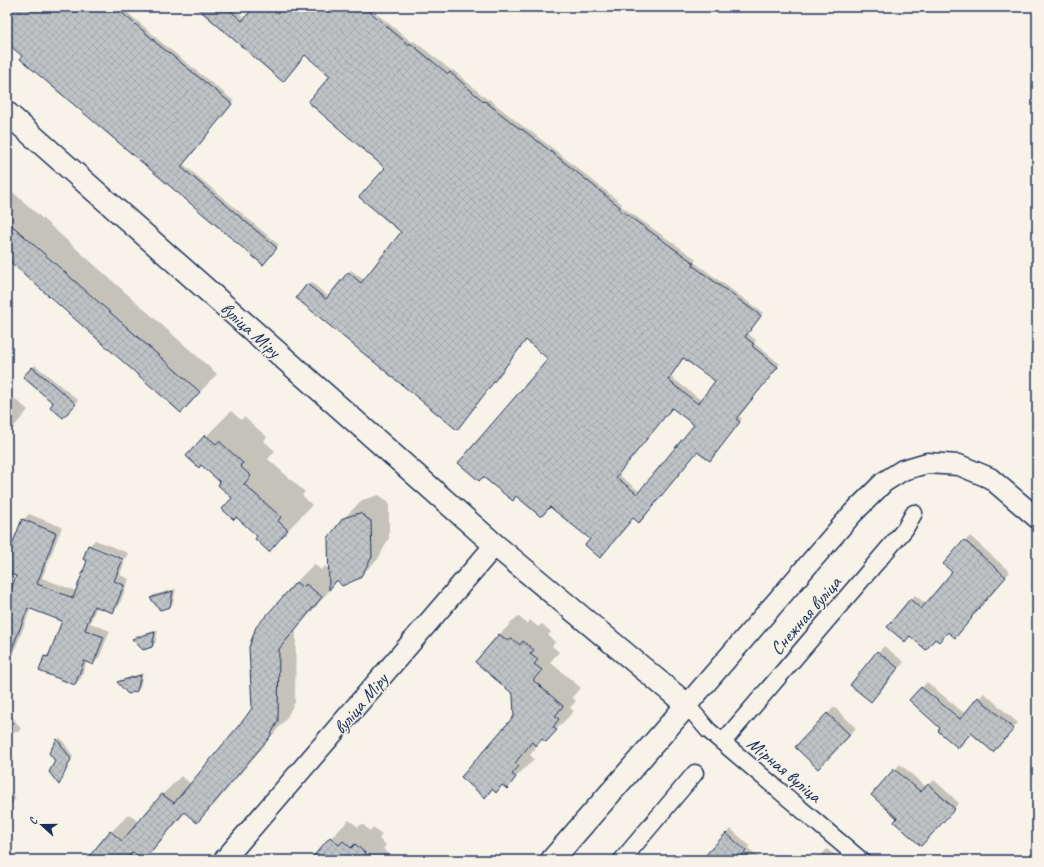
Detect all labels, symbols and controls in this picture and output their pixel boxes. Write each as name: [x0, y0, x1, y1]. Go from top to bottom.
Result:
street label: вуліца Міру: [215, 297, 286, 364]
street label: Снежная вуліца: [765, 570, 848, 660]
street label: вуліца Міру: [328, 667, 394, 739]
street label: Мірная вуліца: [742, 732, 828, 809]
north arrow: [22, 805, 62, 845]
text: С: [25, 815, 41, 826]

